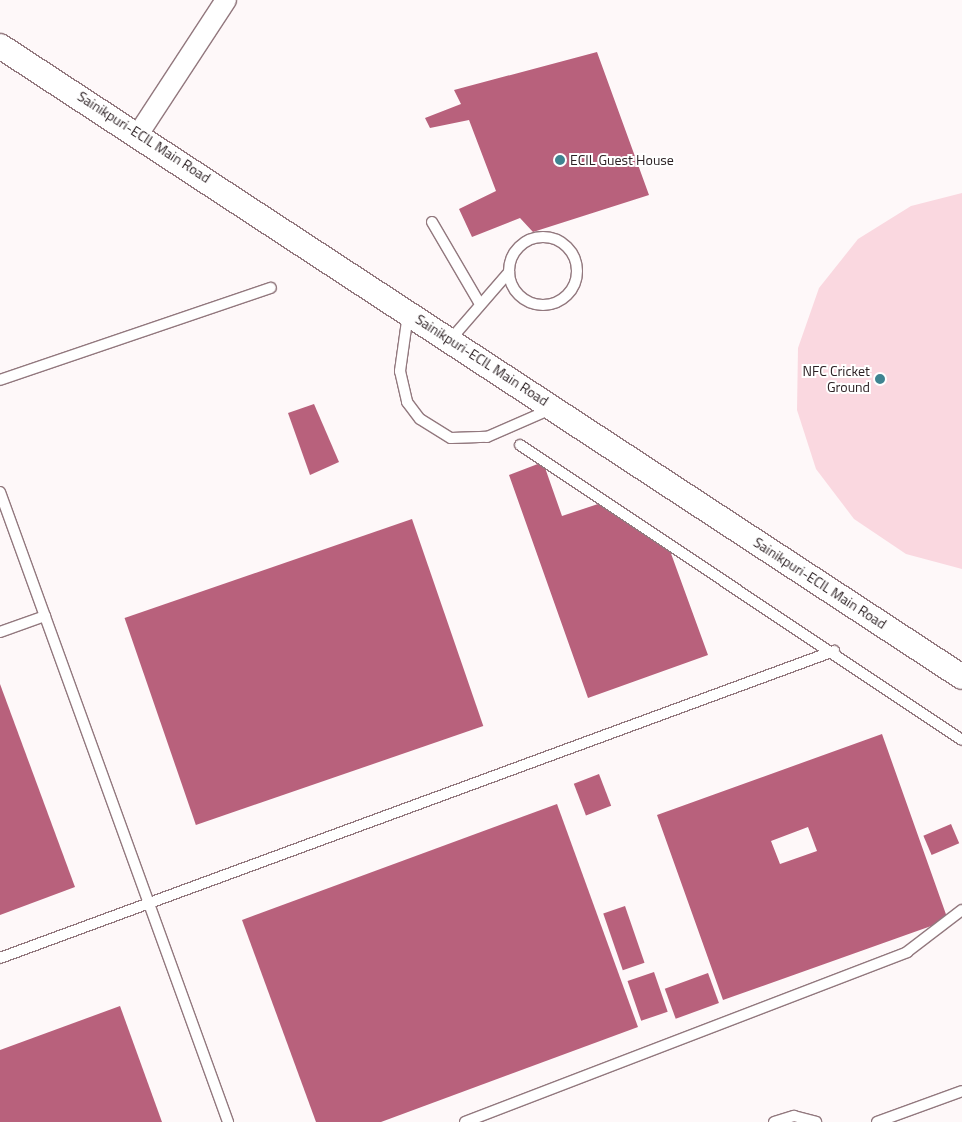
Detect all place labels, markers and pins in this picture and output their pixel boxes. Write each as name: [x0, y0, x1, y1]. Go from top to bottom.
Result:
place label: ECIL Guest House: [570, 152, 674, 168]
marker: ECIL Guest House: [554, 154, 566, 166]
place label: NFC Cricket Ground: [803, 363, 870, 396]
marker: NFC Cricket Ground: [874, 373, 886, 385]

